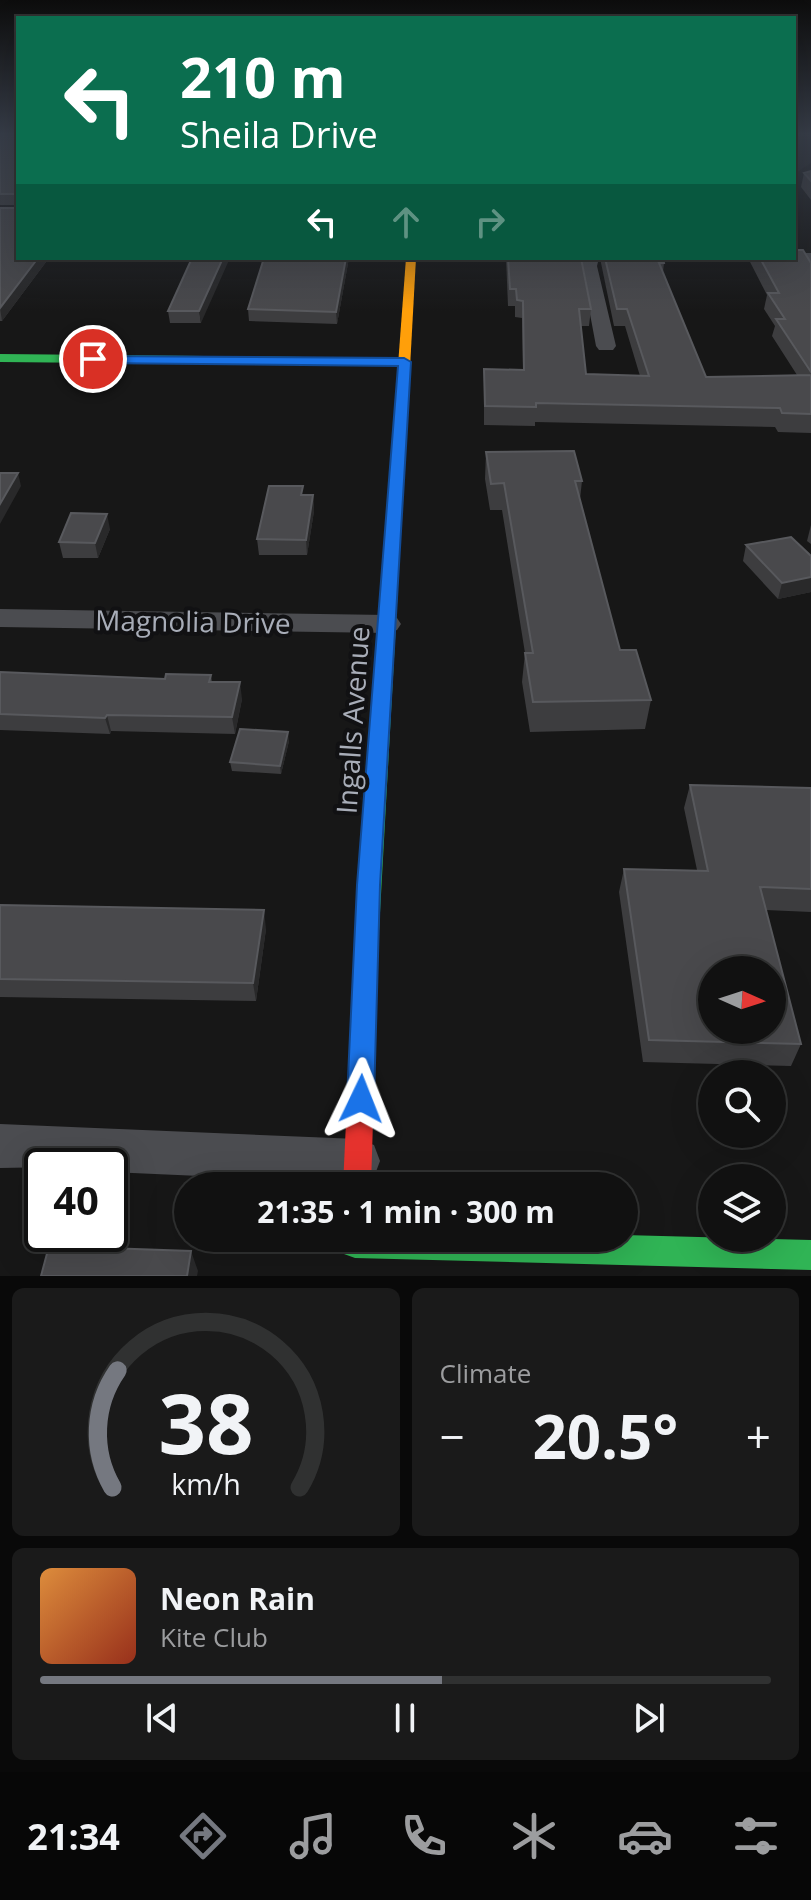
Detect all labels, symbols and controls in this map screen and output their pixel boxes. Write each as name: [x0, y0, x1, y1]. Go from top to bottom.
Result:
text: 210 m: [180, 38, 346, 114]
icon: left: [48, 48, 152, 152]
text: Sheila Drive: [180, 110, 378, 159]
icon: left: [300, 200, 344, 244]
icon: ahead: [384, 200, 428, 244]
icon: right: [468, 200, 512, 244]
pin: [59, 325, 127, 393]
icon: arrive: [71, 337, 115, 381]
street label: Magnolia Drive: [95, 600, 291, 642]
street label: Ingalls Avenue: [326, 625, 378, 815]
north arrow: [698, 956, 786, 1044]
map controls: [698, 956, 786, 1252]
position arrow: [319, 1057, 403, 1141]
button: search: [698, 1060, 786, 1148]
speed limit sign: 40: [24, 1148, 128, 1252]
button: layers: [698, 1164, 786, 1252]
text: 21:35 · 1 min · 300 m: [257, 1191, 555, 1232]
text: Climate: [440, 1355, 531, 1391]
text: 38: [158, 1365, 253, 1478]
text: 20.5°: [532, 1395, 678, 1477]
text: −: [440, 1406, 465, 1466]
text: +: [746, 1406, 771, 1466]
text: km/h: [171, 1464, 240, 1503]
text: Neon Rain: [160, 1578, 315, 1619]
text: Kite Club: [160, 1619, 268, 1655]
icon: previous: [140, 1696, 184, 1740]
icon: pause: [383, 1696, 427, 1740]
icon: next: [627, 1696, 671, 1740]
icon: directions: [175, 1808, 231, 1864]
icon: music: [285, 1808, 341, 1864]
icon: phone: [396, 1808, 452, 1864]
icon: climate: [506, 1808, 562, 1864]
icon: car: [617, 1808, 673, 1864]
icon: filters: [728, 1808, 784, 1864]
text: 21:34: [27, 1812, 120, 1861]

